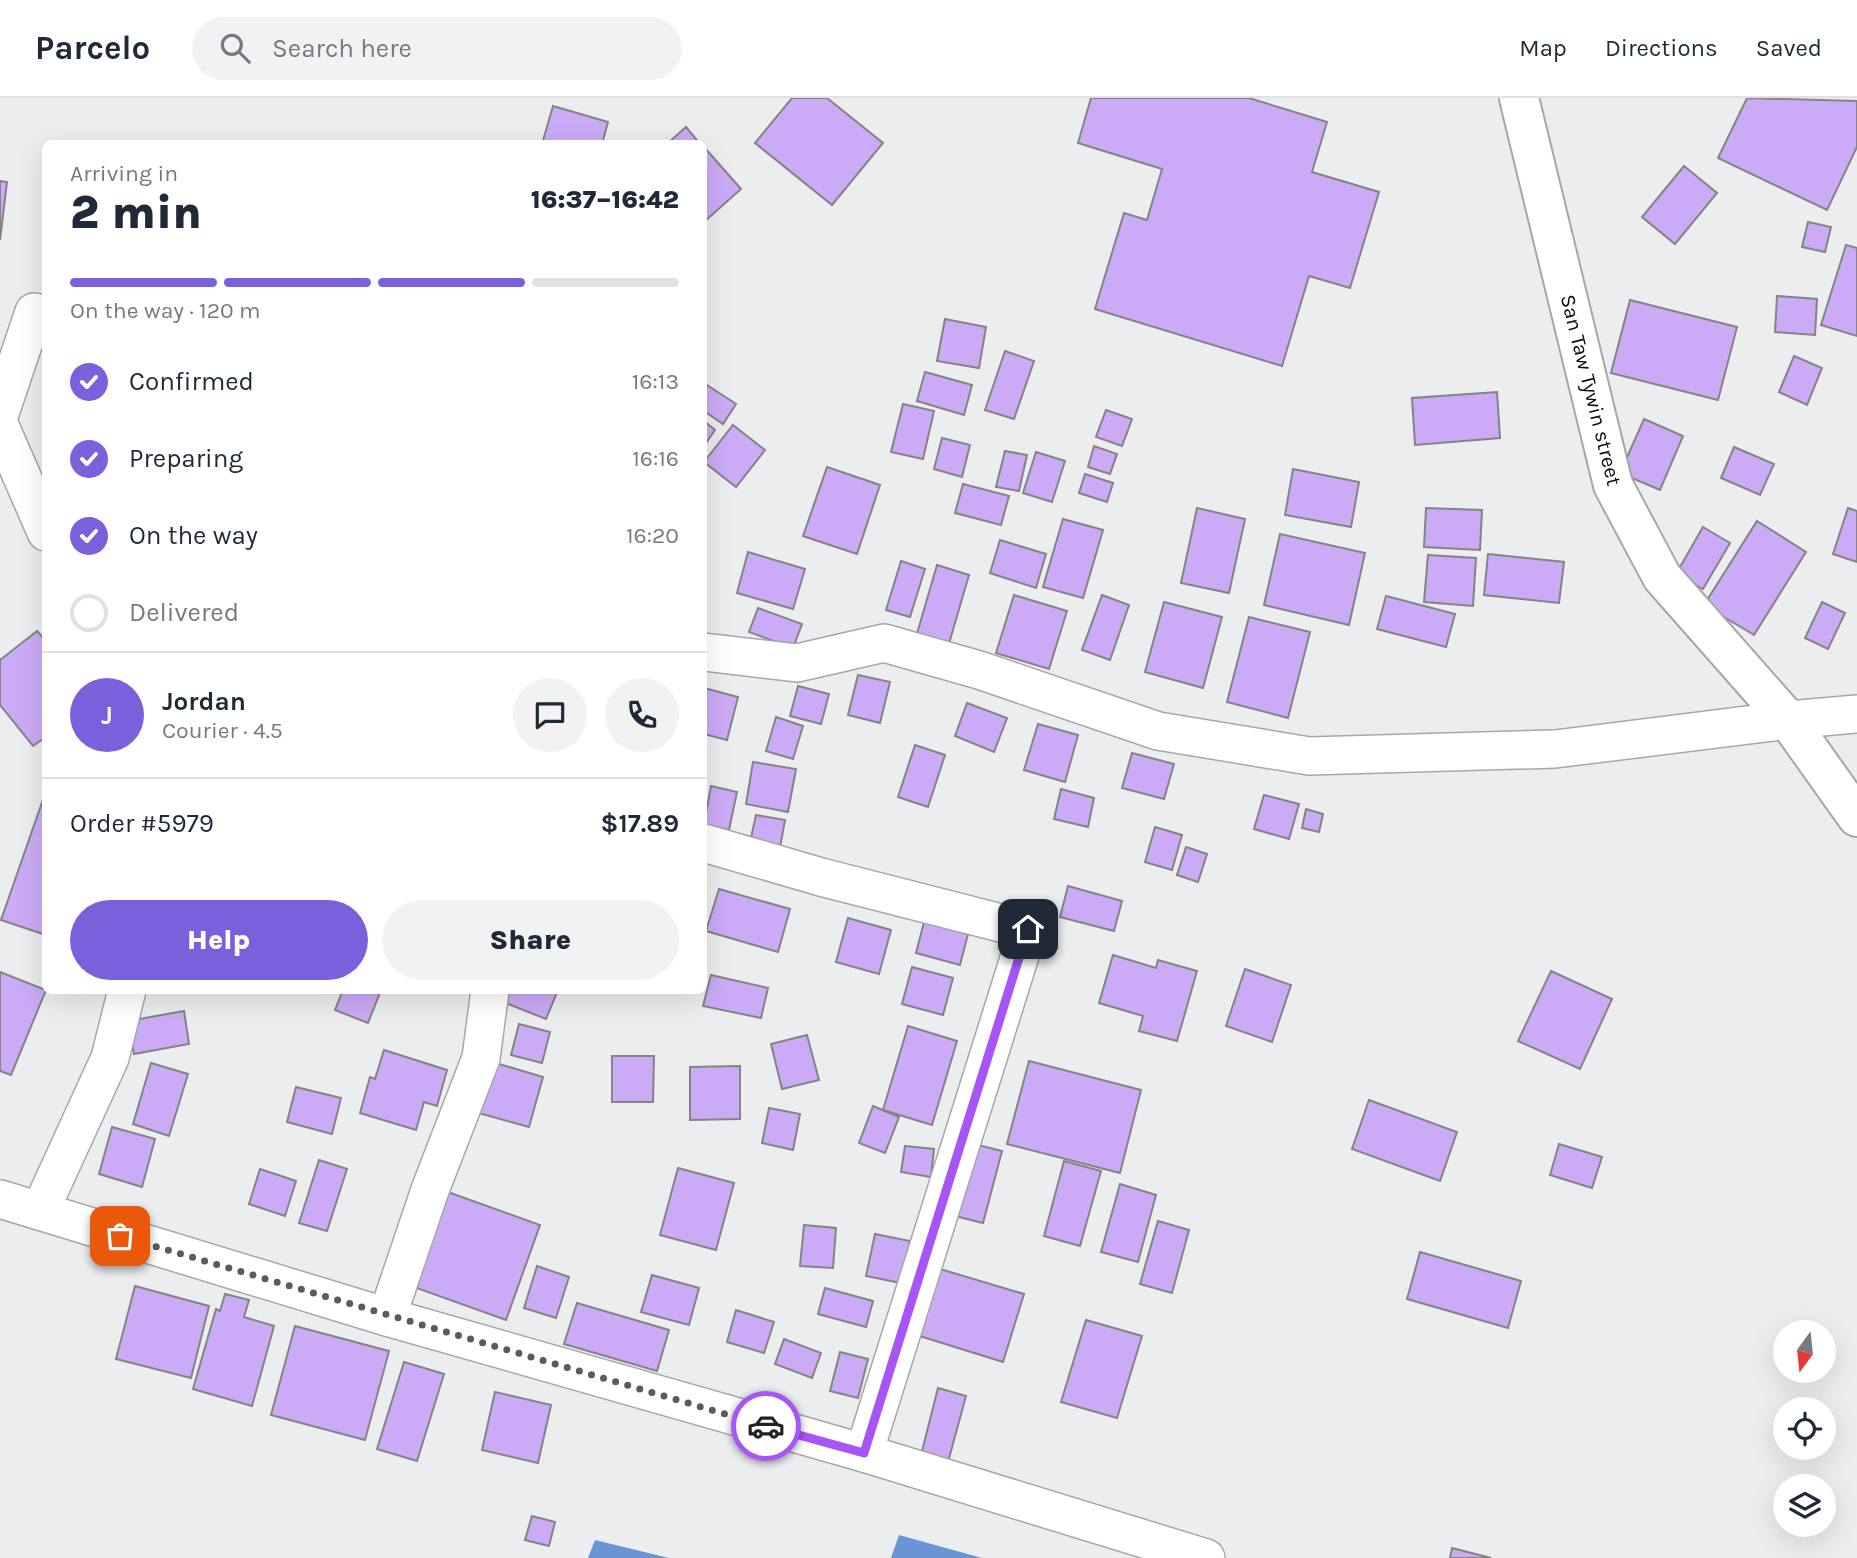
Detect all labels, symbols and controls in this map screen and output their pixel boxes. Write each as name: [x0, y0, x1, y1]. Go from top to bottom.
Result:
search box: [192, 17, 682, 80]
text: Parcelo: [35, 29, 150, 67]
icon: search: [216, 29, 254, 67]
text: Search here: [272, 33, 412, 64]
text: Map: [1519, 34, 1567, 62]
text: Directions: [1605, 34, 1718, 62]
text: Saved: [1756, 34, 1822, 62]
text: Arriving in: [70, 160, 178, 187]
text: 16:37–16:42: [531, 184, 679, 215]
text: 2 min: [70, 186, 202, 240]
street label: San Taw Tywin street: [1556, 292, 1626, 488]
text: On the way · 120 m: [70, 297, 261, 324]
icon: check: [70, 363, 108, 401]
text: Confirmed: [129, 366, 254, 397]
text: 16:13: [632, 368, 679, 395]
icon: check: [70, 440, 108, 478]
text: Preparing: [129, 443, 243, 474]
text: 16:16: [632, 445, 679, 472]
icon: check: [70, 517, 108, 555]
text: On the way: [129, 520, 258, 551]
text: 16:20: [626, 522, 679, 549]
text: Delivered: [129, 597, 239, 628]
button: chat: [513, 678, 587, 752]
button: phone: [605, 678, 679, 752]
text: Jordan: [162, 686, 246, 717]
text: J: [101, 700, 113, 731]
text: Courier · 4.5: [162, 717, 283, 744]
text: Order #5979: [70, 808, 214, 839]
text: $17.89: [601, 808, 679, 839]
pin: [998, 899, 1058, 959]
button: Help: [70, 900, 368, 980]
button: Share: [382, 900, 679, 980]
icon: home: [1009, 910, 1047, 948]
pin: [90, 1206, 150, 1266]
icon: bag: [101, 1217, 139, 1255]
north arrow: [1773, 1320, 1836, 1382]
map controls: [1773, 1320, 1836, 1537]
courier: [731, 1391, 801, 1461]
button: locate: [1773, 1397, 1836, 1460]
icon: car: [747, 1407, 785, 1445]
button: layers: [1773, 1474, 1836, 1537]

